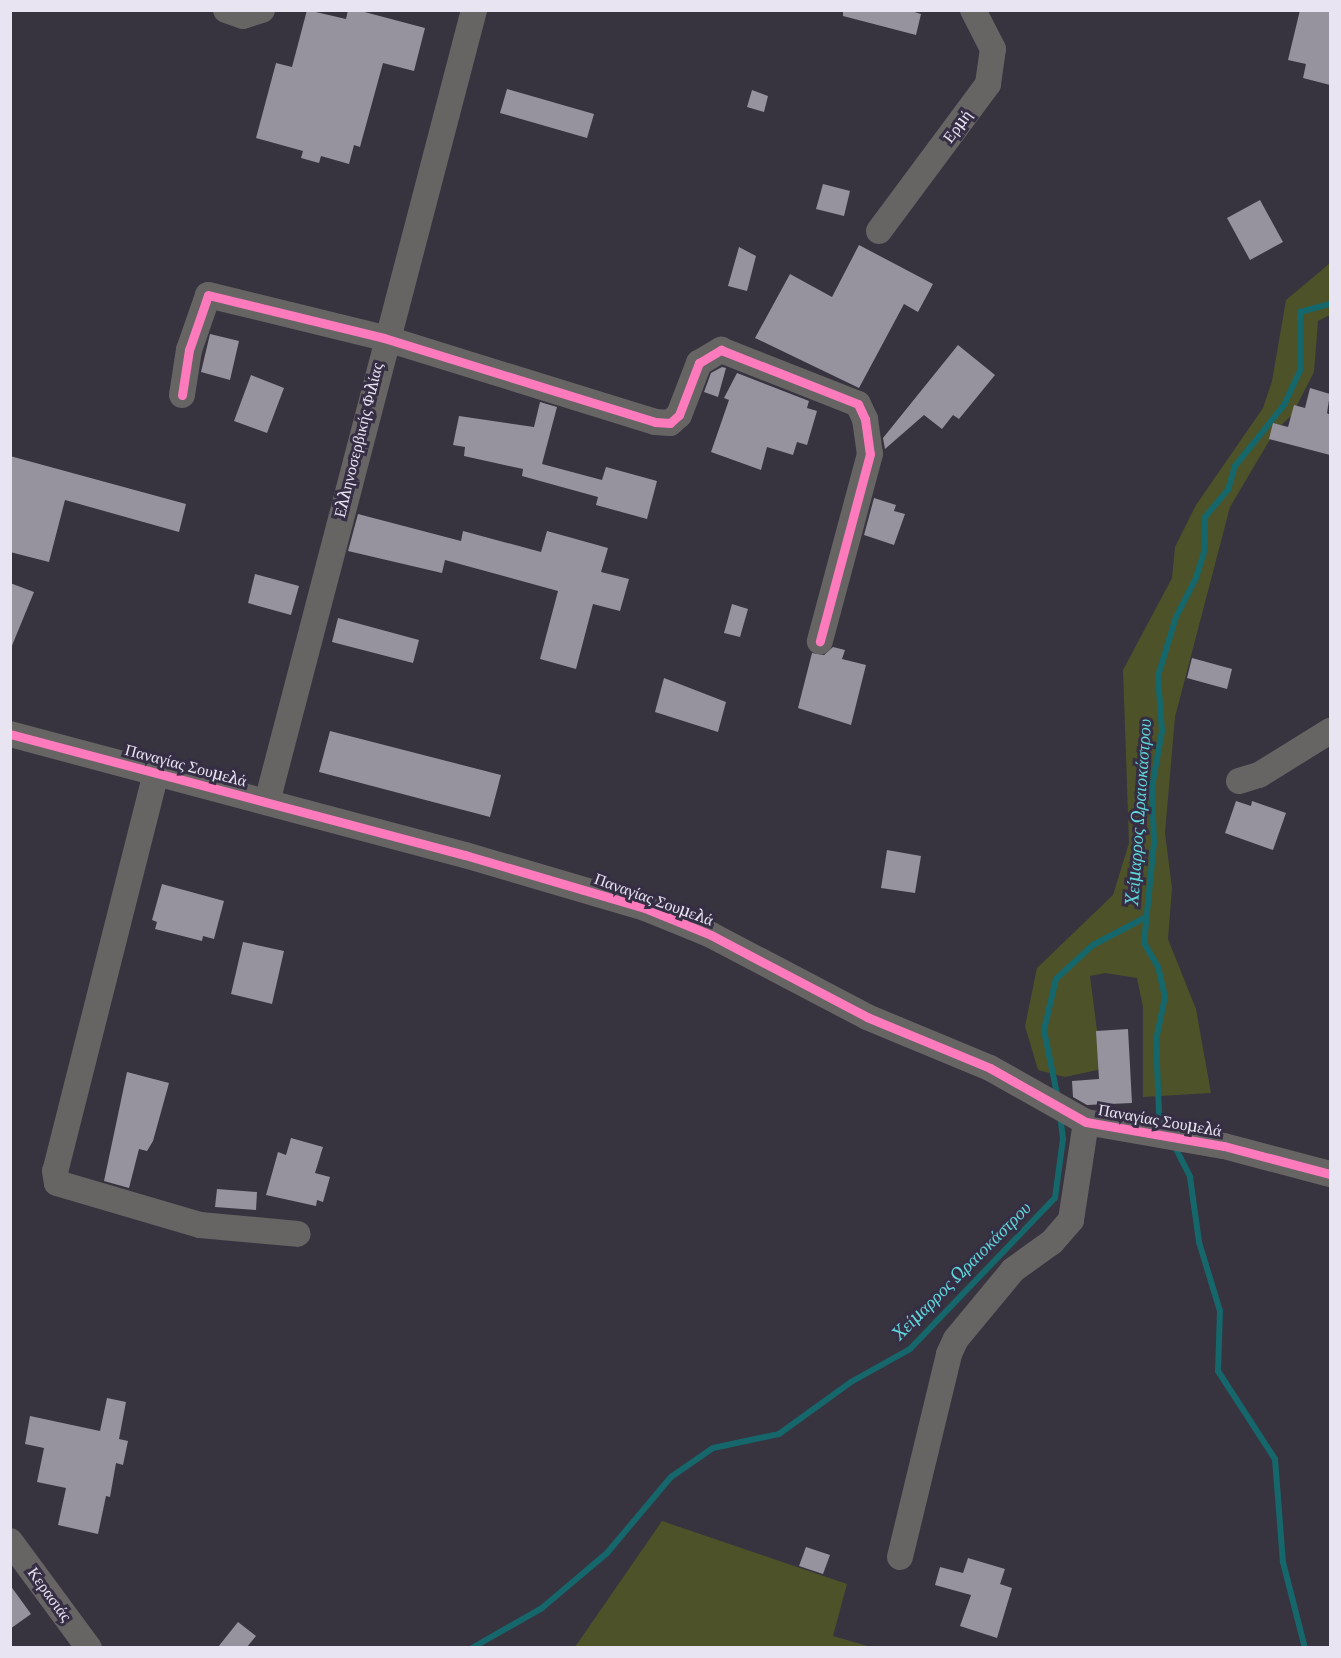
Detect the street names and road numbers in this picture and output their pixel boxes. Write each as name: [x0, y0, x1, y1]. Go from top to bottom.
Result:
street label: Ερμή: [938, 106, 976, 146]
street label: Ελληνοσερβικής Φιλίας: [329, 361, 387, 519]
street label: Παναγίας Σουμελά: [123, 740, 249, 790]
street label: Παναγίας Σουμελά: [592, 869, 716, 929]
street label: Παναγίας Σουμελά: [1097, 1100, 1223, 1140]
street label: Κερασιάς: [24, 1563, 76, 1625]

